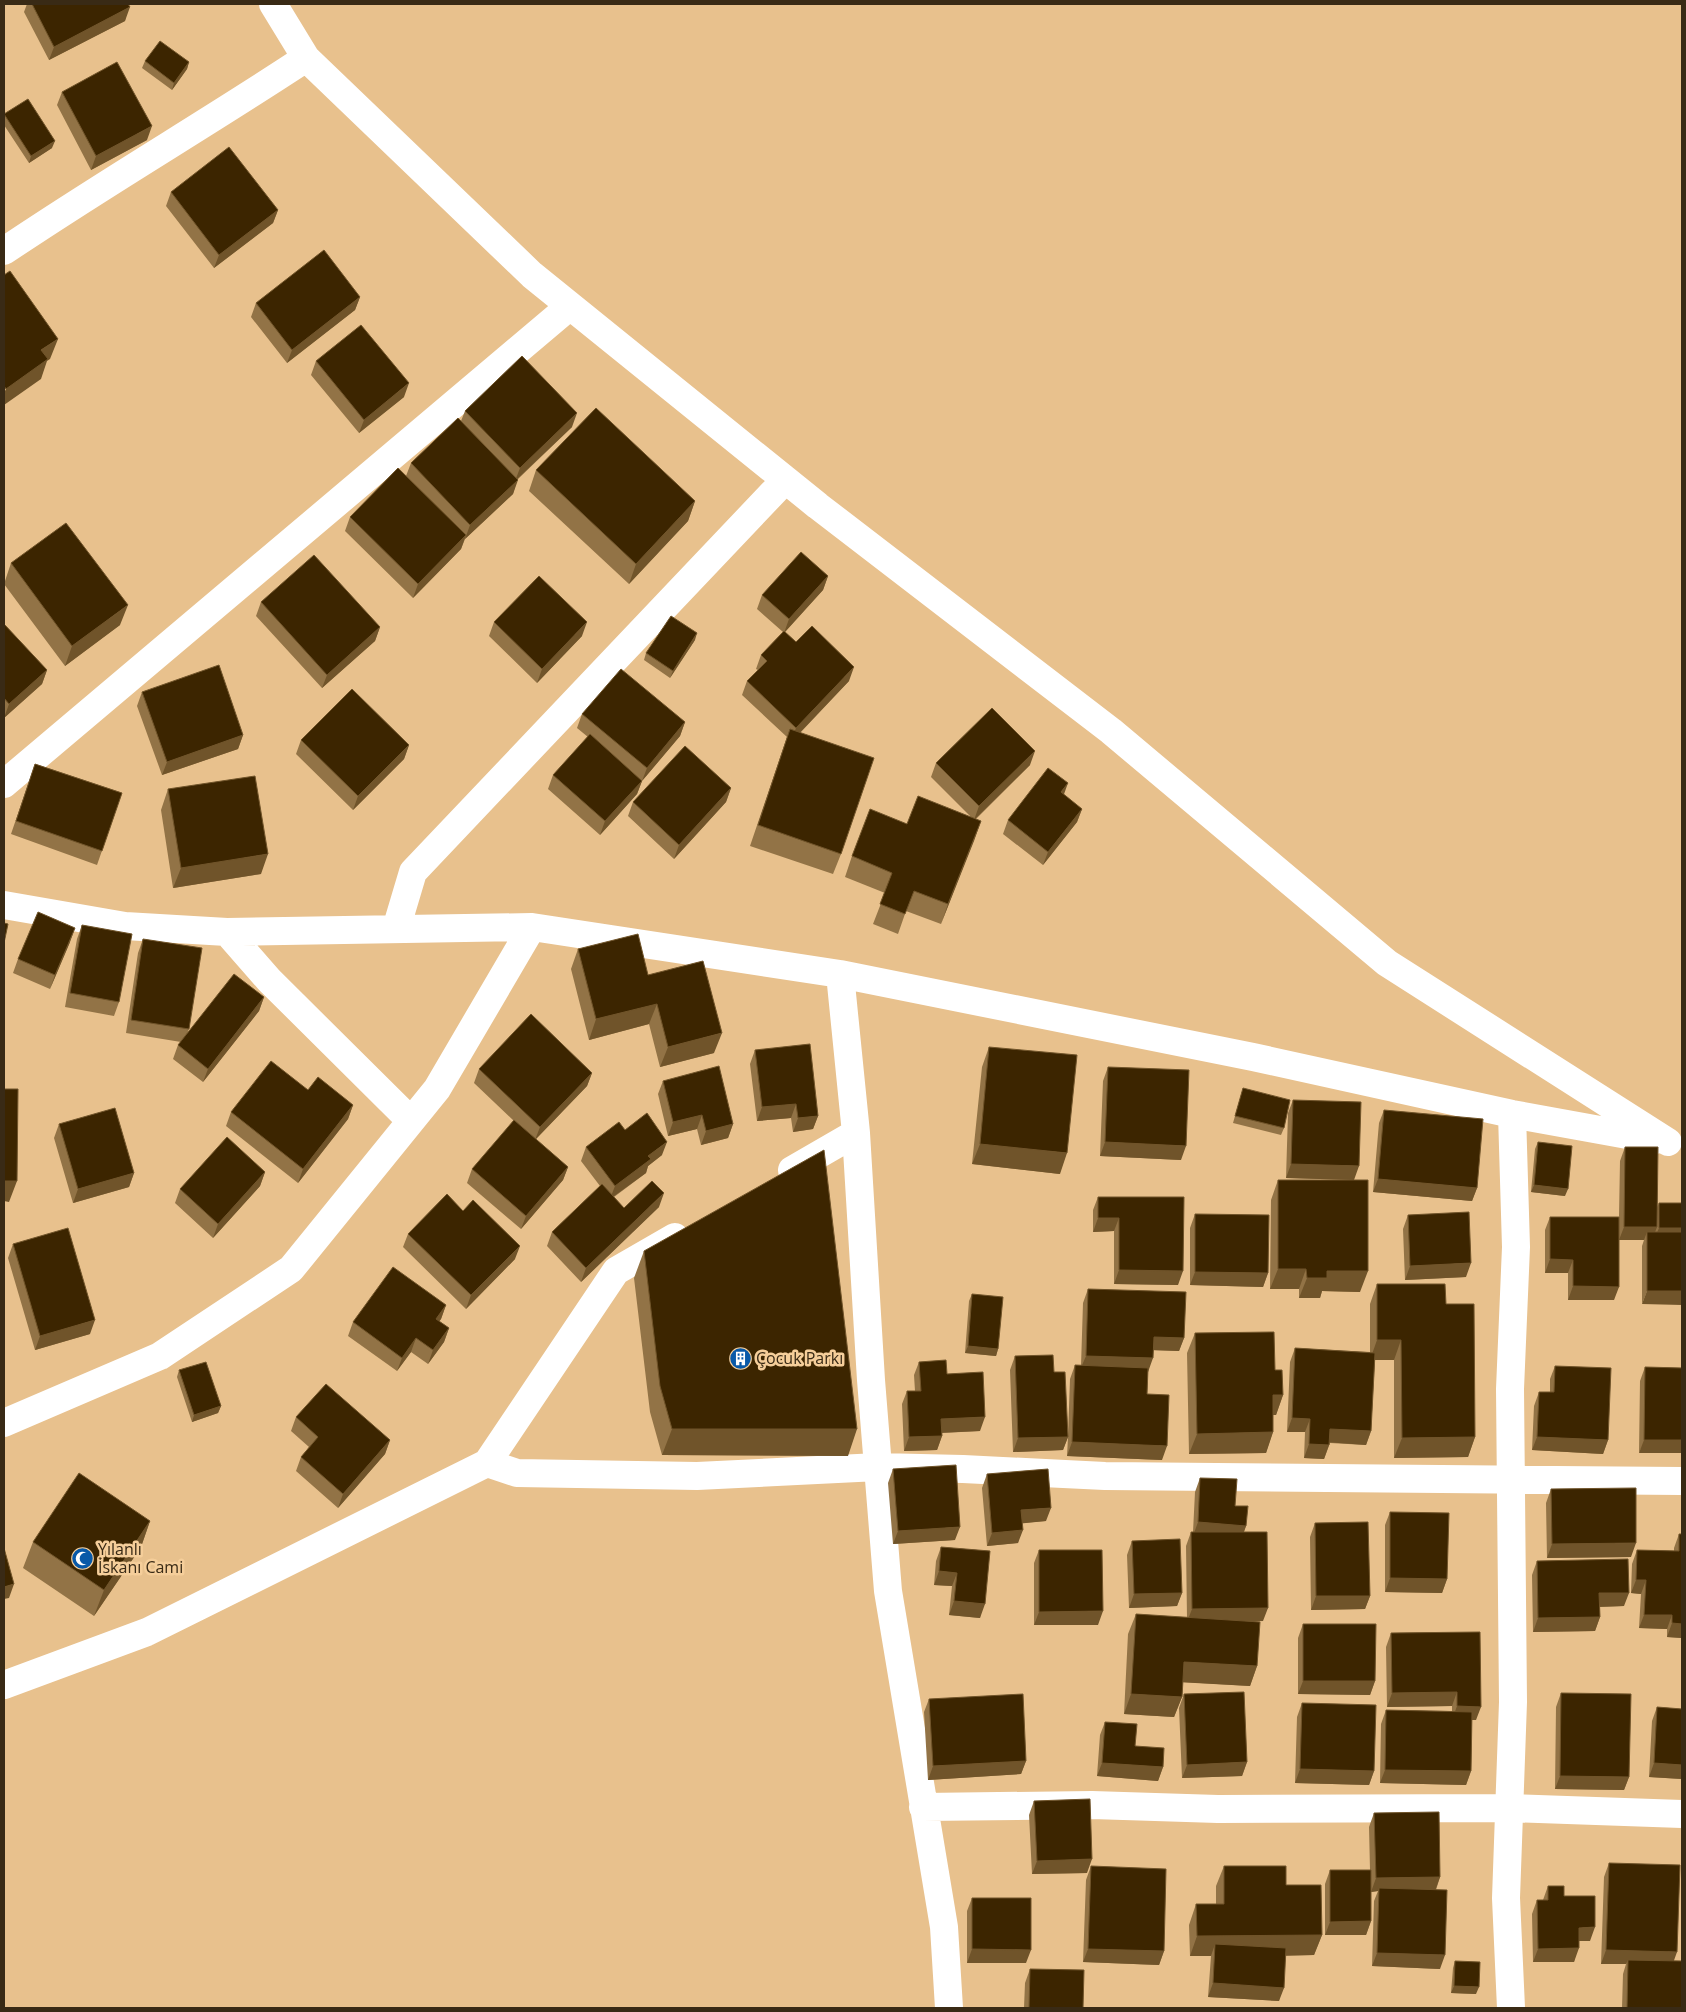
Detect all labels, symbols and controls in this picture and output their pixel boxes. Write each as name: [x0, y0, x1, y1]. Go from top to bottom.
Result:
building icon: Çocuk Parkı: [728, 1346, 752, 1370]
place label: Çocuk Parkı: [756, 1347, 843, 1369]
place label: Yılanlı İskanı Cami: [98, 1538, 183, 1578]
mosque icon: Yılanlı İskanı Cami: [70, 1546, 94, 1570]

